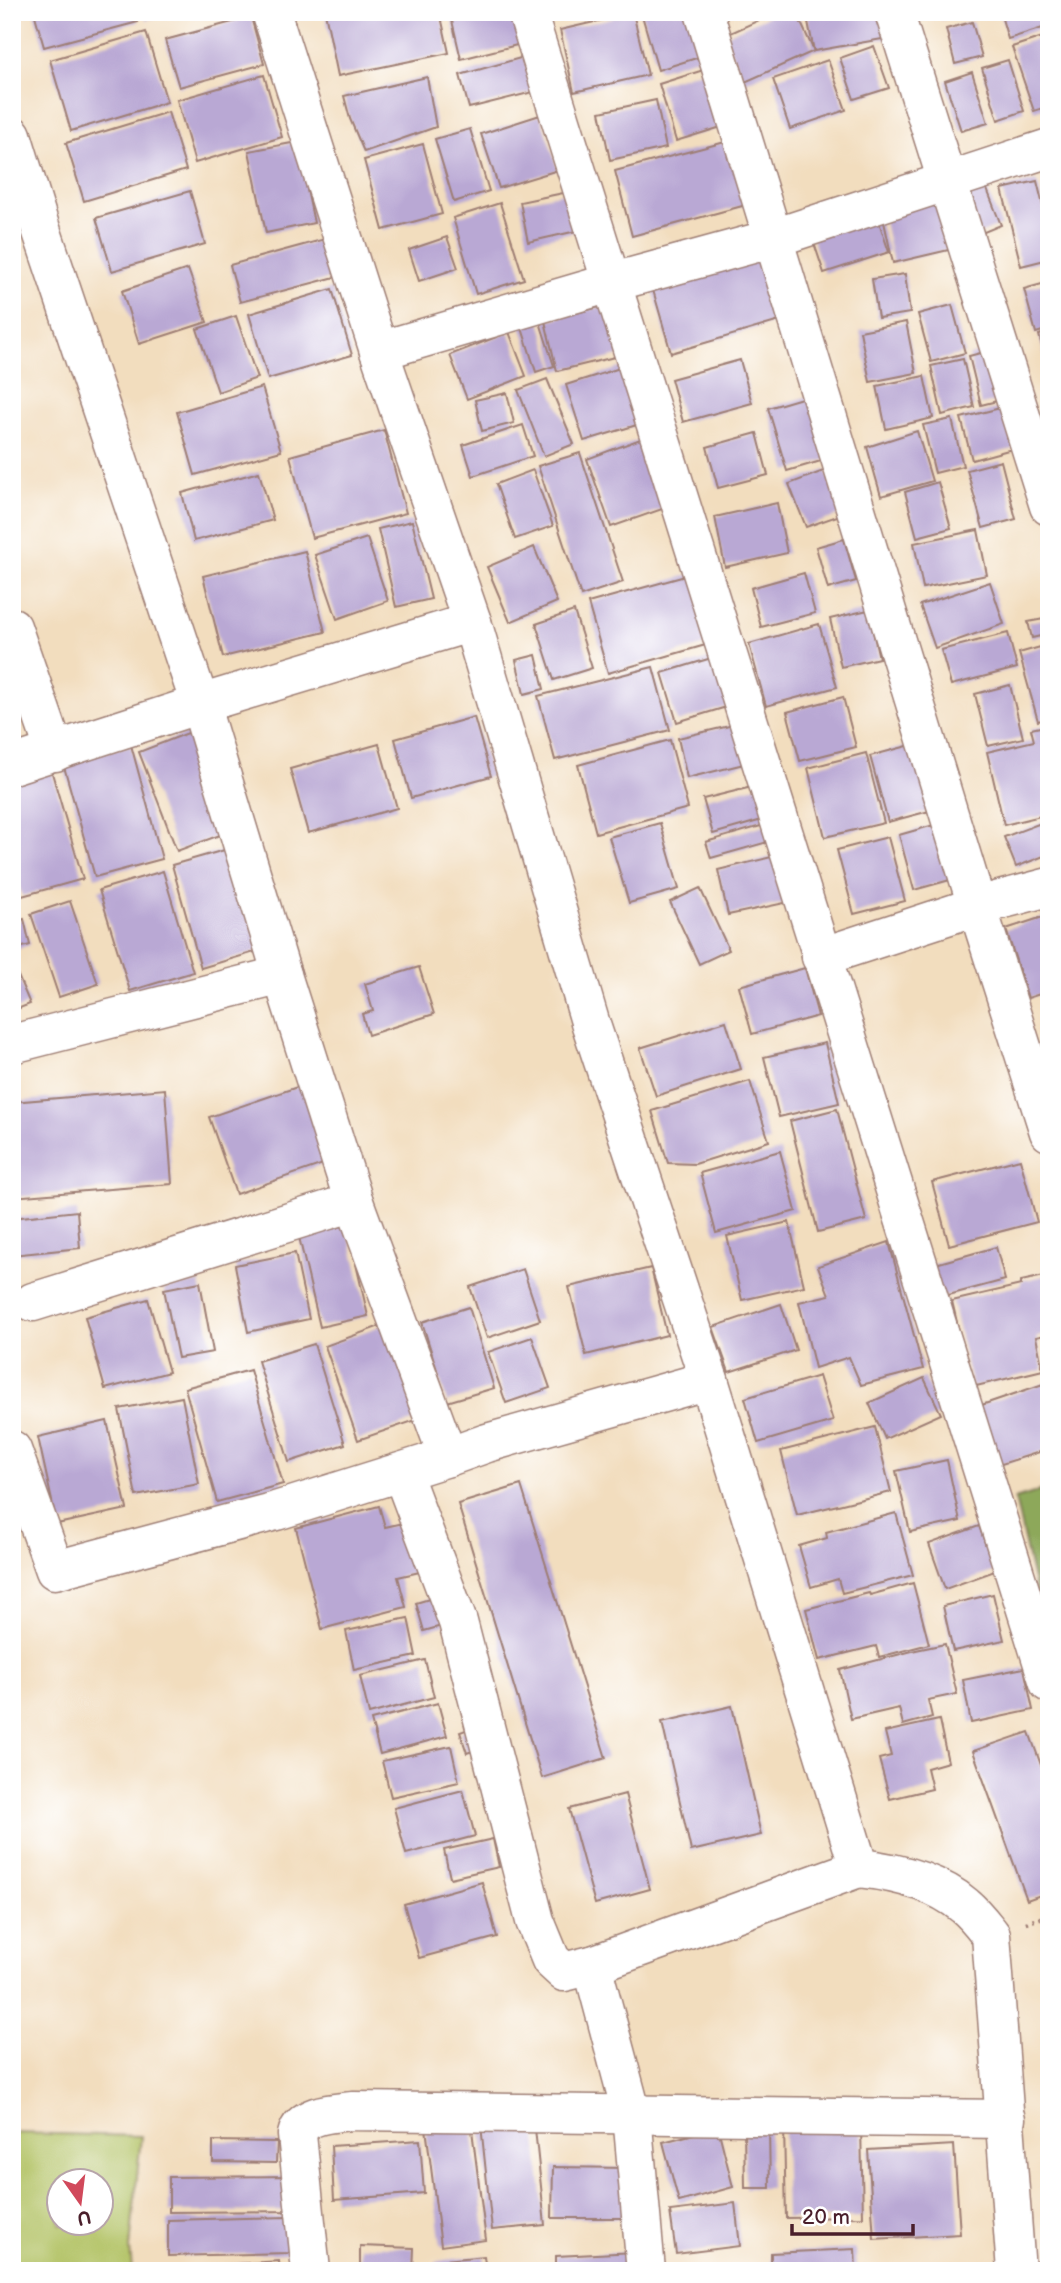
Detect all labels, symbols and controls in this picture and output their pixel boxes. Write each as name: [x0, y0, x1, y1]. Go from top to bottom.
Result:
north arrow: [46, 2168, 116, 2238]
scale bar: [792, 2192, 912, 2236]
text: U: [74, 2204, 93, 2230]
text: 20 m: [802, 2205, 850, 2230]

